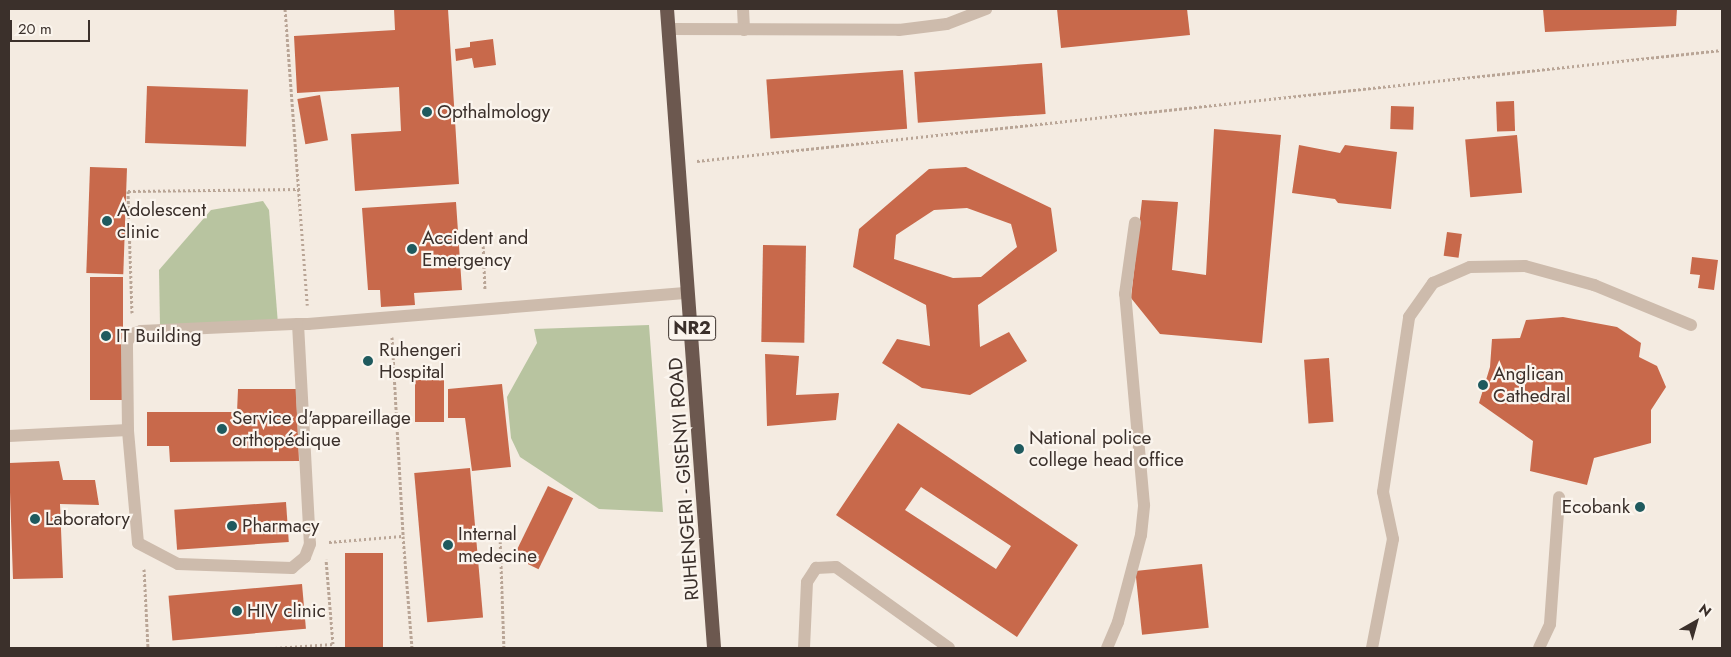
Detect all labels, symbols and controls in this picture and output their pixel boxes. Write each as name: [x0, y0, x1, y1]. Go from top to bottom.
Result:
scale bar: [12, 10, 92, 42]
text: 20 m: [18, 18, 52, 40]
place label: Opthalmology: [437, 101, 550, 123]
marker: Opthalmology: [421, 106, 433, 118]
place label: Adolescent clinic: [117, 199, 206, 243]
marker: Adolescent clinic: [101, 215, 113, 227]
place label: Accident and Emergency: [422, 227, 528, 271]
marker: Accident and Emergency: [406, 243, 418, 255]
road number: NR2: [667, 312, 717, 343]
place label: IT Building: [116, 325, 202, 347]
marker: IT Building: [100, 330, 112, 342]
place label: Ruhengeri Hospital: [379, 339, 461, 383]
marker: Ruhengeri Hospital: [361, 354, 375, 368]
street label: RUHENGERI - GISENYI ROAD: [664, 357, 704, 601]
place label: Anglican Cathedral: [1493, 363, 1570, 407]
marker: Anglican Cathedral: [1477, 379, 1489, 391]
place label: Service d'appareillage orthopédique: [232, 407, 411, 451]
marker: Service d'appareillage orthopédique: [216, 423, 228, 435]
place label: National police college head office: [1029, 427, 1184, 471]
marker: National police college head office: [1013, 443, 1025, 455]
place label: Ecobank: [1562, 496, 1630, 518]
marker: Ecobank: [1634, 501, 1646, 513]
place label: Laboratory: [45, 508, 130, 530]
marker: Laboratory: [29, 513, 41, 525]
place label: Pharmacy: [242, 515, 319, 537]
marker: Pharmacy: [226, 520, 238, 532]
place label: Internal medecine: [458, 523, 537, 567]
marker: Internal medecine: [442, 539, 454, 551]
north arrow: [1671, 597, 1721, 647]
text: N: [1695, 599, 1716, 621]
place label: HIV clinic: [247, 600, 326, 622]
marker: HIV clinic: [231, 605, 243, 617]

